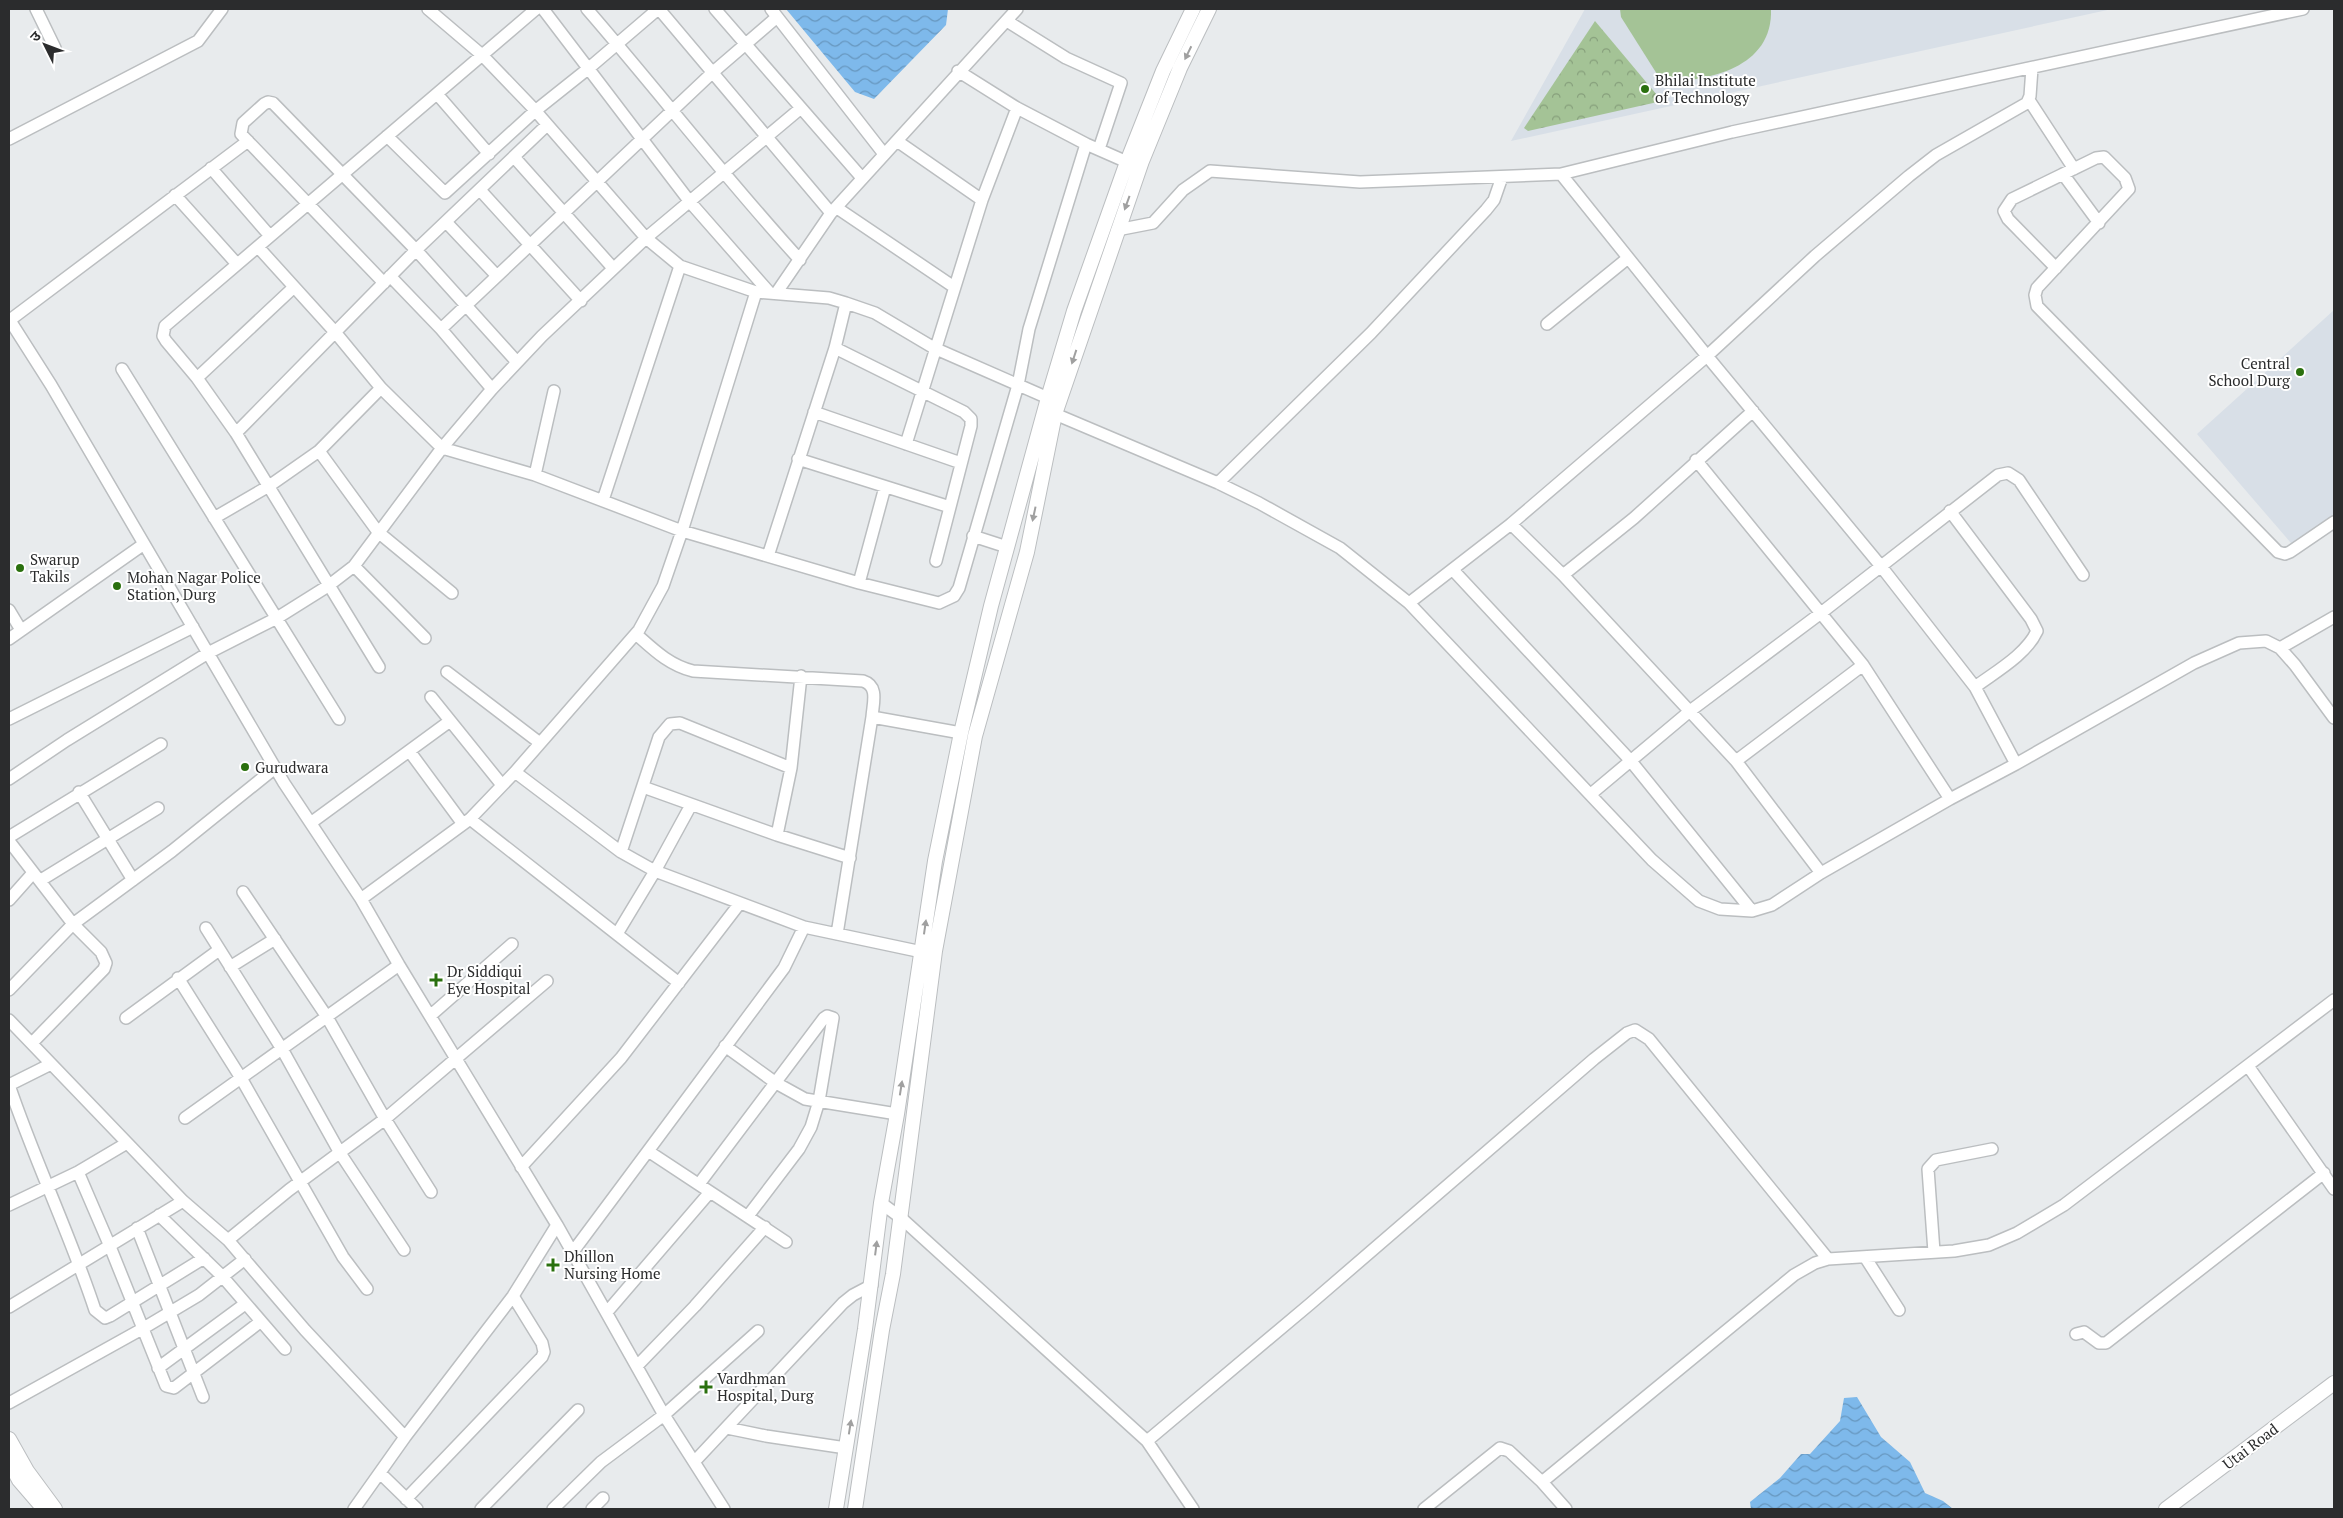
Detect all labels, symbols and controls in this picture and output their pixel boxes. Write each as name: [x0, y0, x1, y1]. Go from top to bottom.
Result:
north arrow: [20, 20, 70, 70]
text: उ: [25, 26, 45, 45]
one-way arrow: [1184, 46, 1192, 60]
place label: Bhilai Institute of Technology: [1655, 70, 1756, 107]
marker: Bhilai Institute of Technology: [1639, 83, 1651, 95]
one-way arrow: [1123, 196, 1130, 211]
one-way arrow: [1070, 350, 1078, 365]
place label: Central School Durg: [2209, 353, 2291, 390]
marker: Central School Durg: [2294, 366, 2306, 378]
one-way arrow: [1030, 507, 1038, 523]
place label: Swarup Takils: [30, 549, 79, 586]
marker: Swarup Takils: [14, 562, 26, 574]
place label: Mohan Nagar Police Station, Durg: [127, 567, 261, 604]
marker: Mohan Nagar Police Station, Durg: [111, 580, 123, 592]
place label: Gurudwara: [255, 757, 329, 777]
marker: Gurudwara: [239, 761, 251, 773]
one-way arrow: [922, 919, 930, 935]
place label: Dr Siddiqui Eye Hospital: [447, 961, 531, 998]
marker: Dr Siddiqui Eye Hospital: [429, 973, 443, 987]
one-way arrow: [897, 1080, 905, 1096]
one-way arrow: [872, 1240, 880, 1256]
place label: Dhillon Nursing Home: [564, 1246, 661, 1283]
marker: Dhillon Nursing Home: [546, 1258, 560, 1272]
place label: Vardhman Hospital, Durg: [717, 1368, 815, 1405]
marker: Vardhman Hospital, Durg: [699, 1380, 713, 1394]
one-way arrow: [846, 1418, 854, 1434]
street label: Utai Road: [2218, 1418, 2282, 1474]

